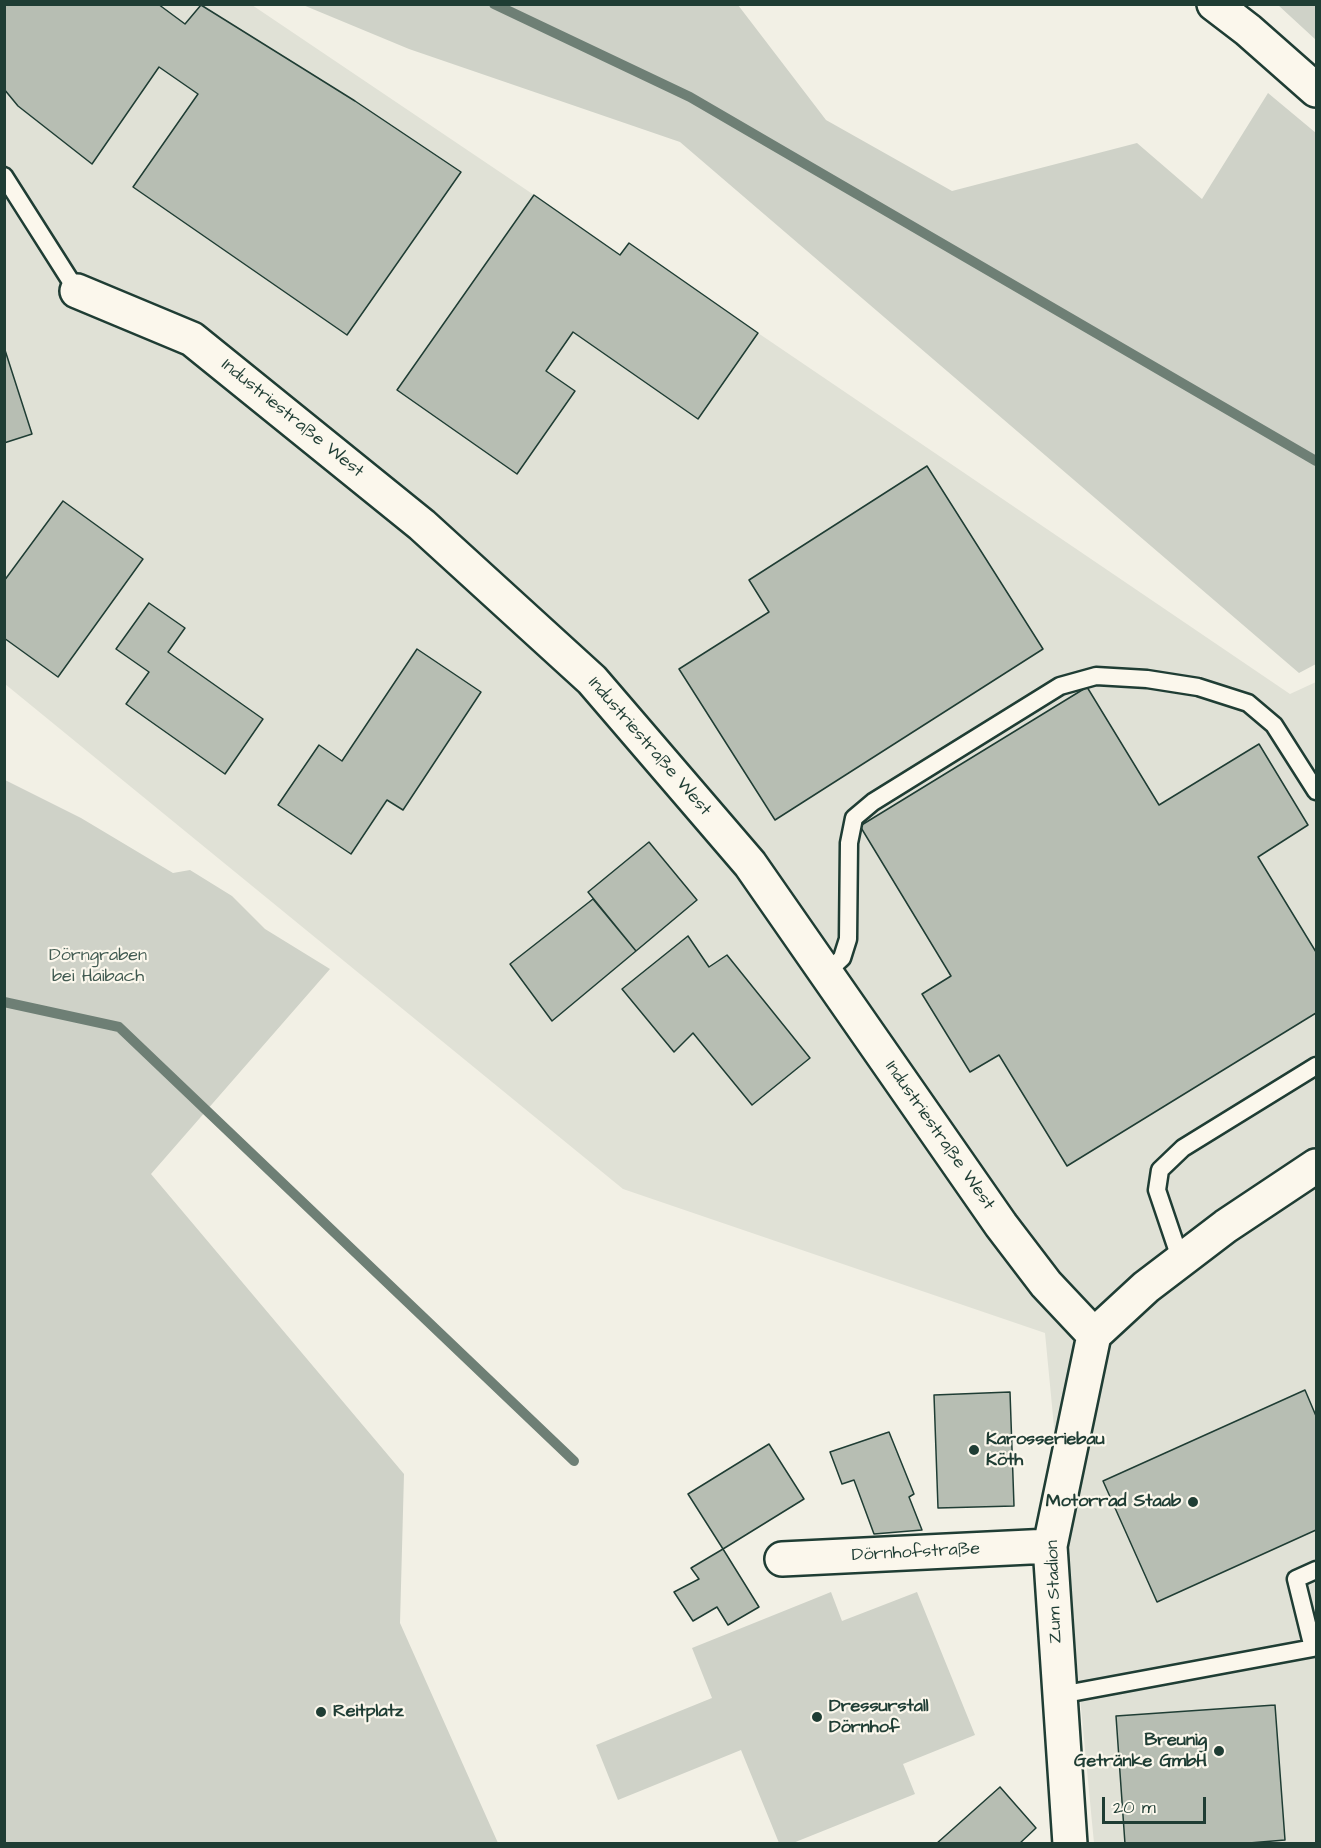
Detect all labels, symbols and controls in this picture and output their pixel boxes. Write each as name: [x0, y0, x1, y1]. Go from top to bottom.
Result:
street label: Industriestraße West: [216, 355, 368, 483]
street label: Industriestraße West: [583, 673, 715, 821]
park label: Dörngraben bei Haibach: [49, 945, 147, 988]
street label: Industriestraße West: [879, 1057, 999, 1215]
place label: Karosseriebau Köth: [986, 1429, 1105, 1472]
marker: Karosseriebau Köth: [967, 1443, 981, 1457]
place label: Motorrad Staab: [1046, 1491, 1181, 1513]
marker: Motorrad Staab: [1186, 1495, 1200, 1509]
street label: Dörnhofstraße: [851, 1539, 981, 1567]
street label: Zum Stadion: [1042, 1540, 1068, 1644]
place label: Dressurstall Dörnhof: [829, 1696, 929, 1738]
place label: Reitplatz: [333, 1701, 404, 1723]
marker: Reitplatz: [314, 1705, 328, 1719]
marker: Dressurstall Dörnhof: [810, 1710, 824, 1724]
place label: Breunig Getränke GmbH: [1074, 1730, 1207, 1772]
marker: Breunig Getränke GmbH: [1212, 1744, 1226, 1758]
scale bar: [1105, 1785, 1208, 1823]
text: 20 m: [1113, 1795, 1156, 1820]

